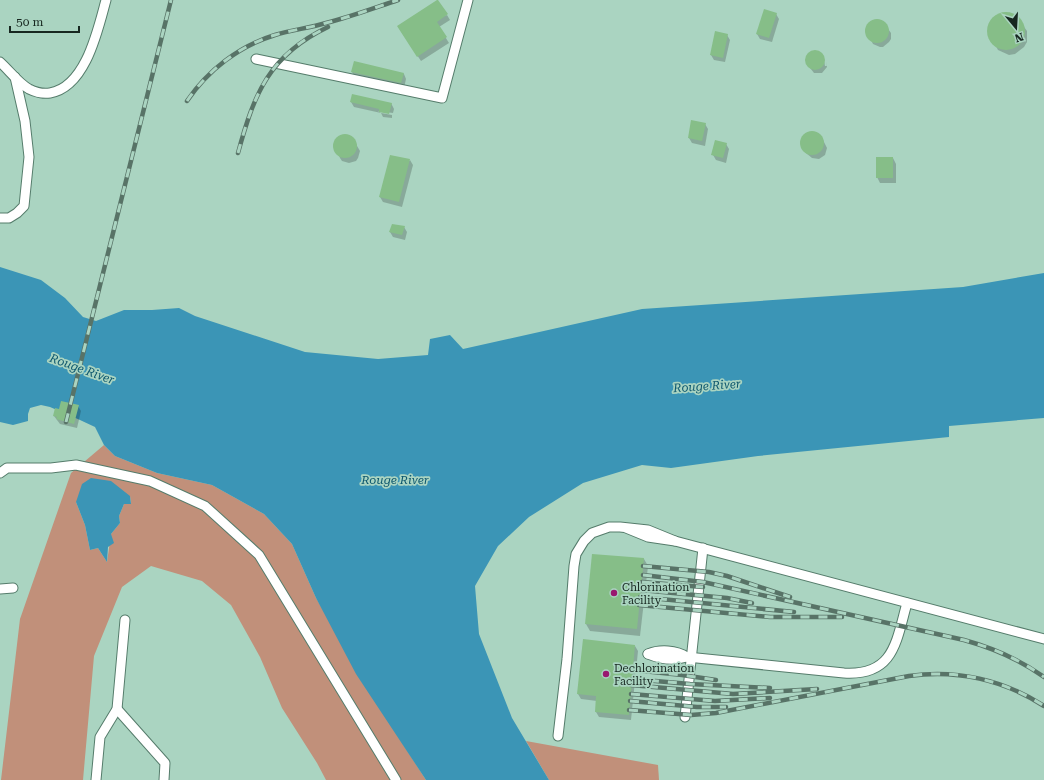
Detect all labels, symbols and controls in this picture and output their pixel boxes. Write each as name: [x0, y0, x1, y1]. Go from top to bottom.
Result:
scale bar: [10, 8, 79, 34]
north arrow: [996, 8, 1036, 48]
text: 50 m: [16, 15, 43, 29]
text: N: [1012, 30, 1025, 45]
water label: Rouge River: [47, 350, 116, 387]
water label: Rouge River: [672, 377, 741, 395]
water label: Rouge River: [360, 473, 429, 487]
place label: Chlorination Facility: [622, 581, 689, 607]
marker: Chlorination Facility: [609, 588, 619, 598]
place label: Dechlorination Facility: [614, 662, 694, 688]
marker: Dechlorination Facility: [601, 669, 611, 679]

